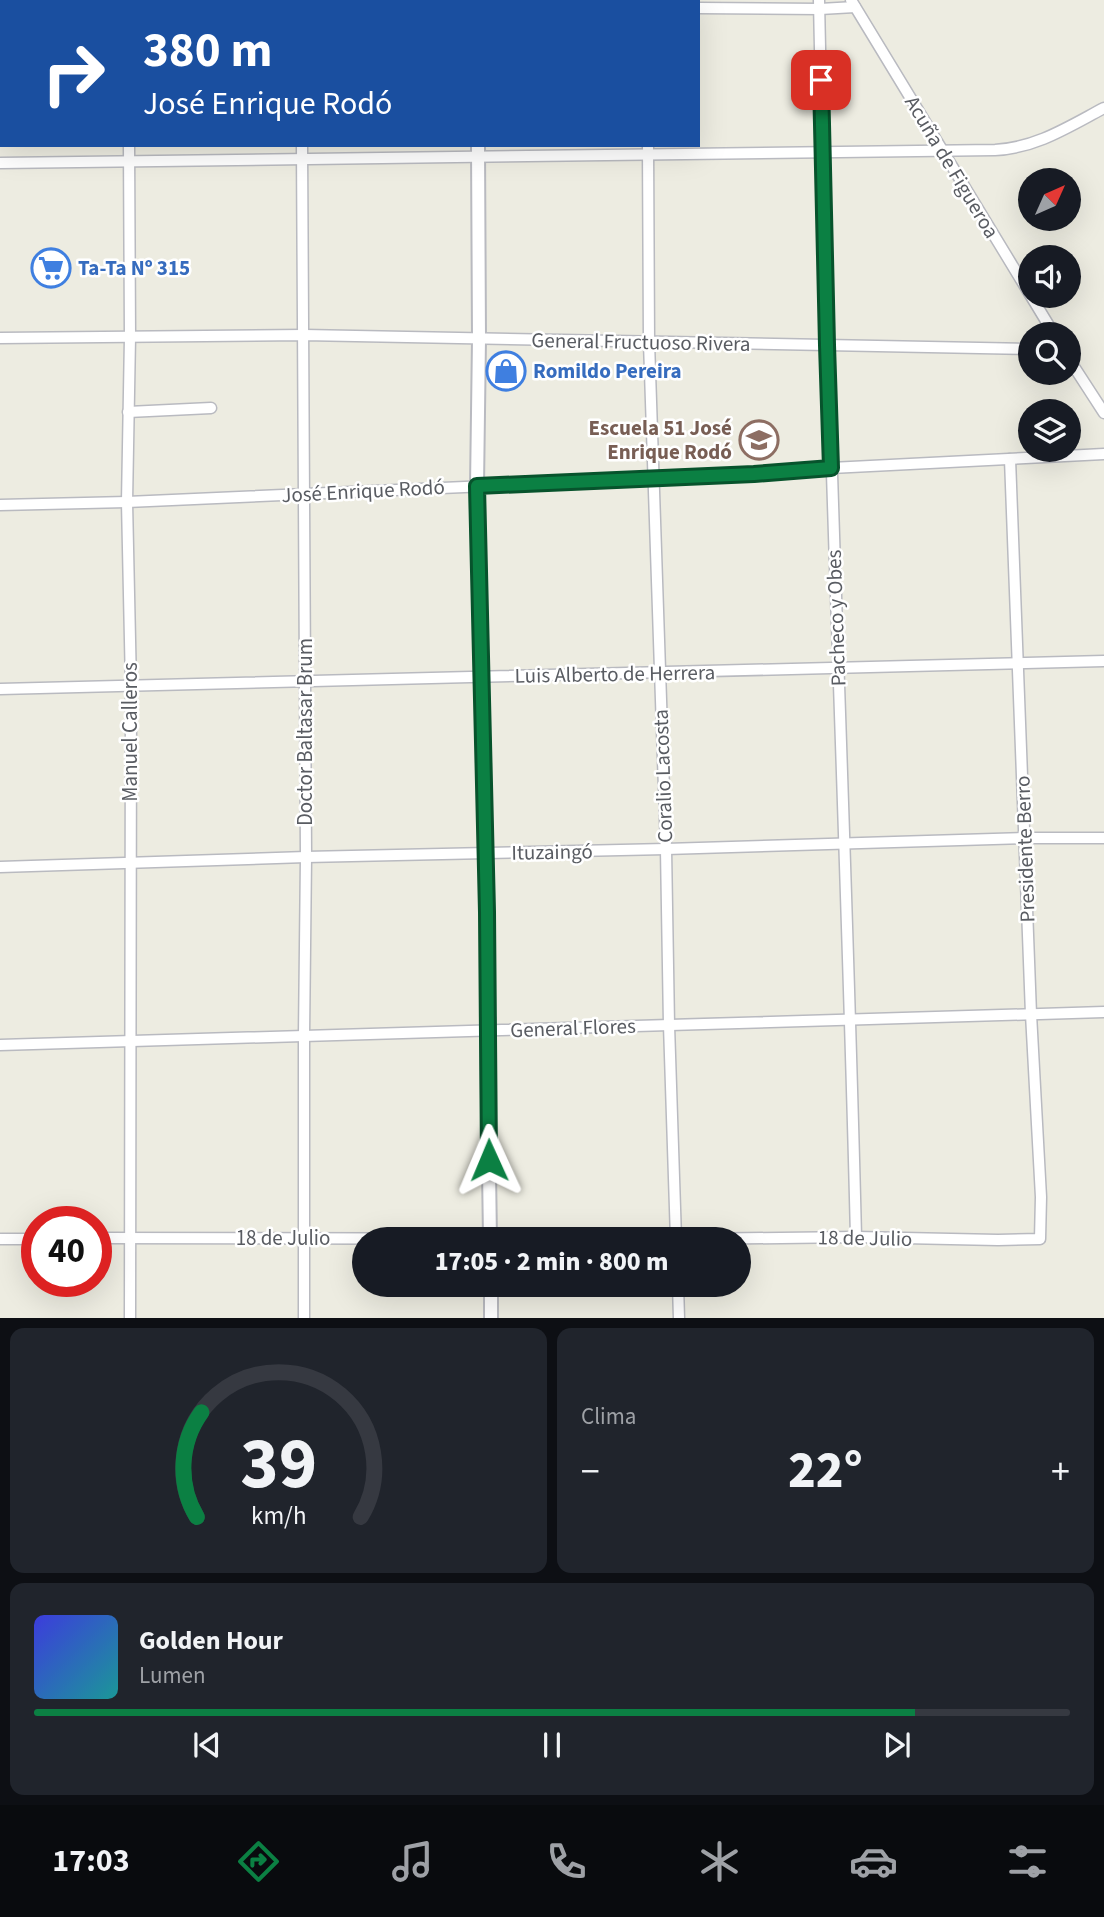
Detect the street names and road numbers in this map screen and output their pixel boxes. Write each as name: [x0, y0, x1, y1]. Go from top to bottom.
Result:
street label: Acuña de Figueroa: [898, 90, 1006, 244]
street label: General Fructuoso Rivera: [531, 325, 751, 359]
street label: José Enrique Rodó: [280, 472, 446, 510]
street label: Pacheco y Obes: [819, 549, 853, 687]
street label: Doctor Baltasar Brum: [290, 638, 320, 826]
street label: Luis Alberto de Herrera: [514, 657, 716, 691]
street label: Manuel Calleros: [115, 662, 145, 802]
street label: Coralio Lacosta: [646, 709, 680, 843]
street label: Presidente Berro: [1007, 775, 1043, 923]
street label: Ituzaingó: [511, 836, 593, 868]
street label: General Flores: [510, 1011, 636, 1045]
street label: 18 de Julio: [817, 1222, 913, 1254]
street label: 18 de Julio: [236, 1223, 330, 1253]

